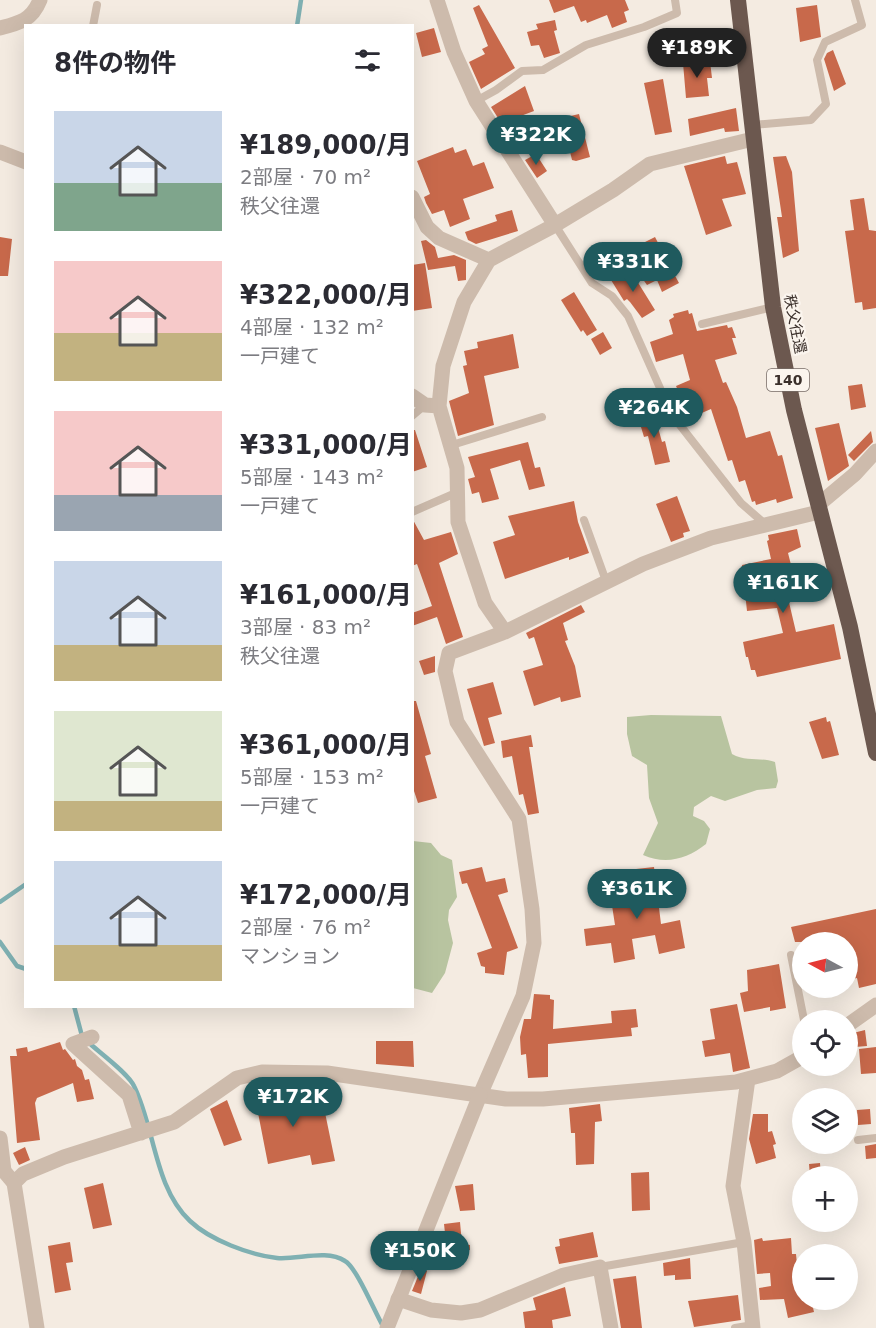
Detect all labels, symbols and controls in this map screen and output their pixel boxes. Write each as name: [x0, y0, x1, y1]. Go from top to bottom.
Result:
pin: ¥189K: [655, 28, 739, 79]
text: ¥189K: [661, 35, 733, 59]
icon: filters: [351, 44, 384, 77]
text: 8件の物件: [54, 48, 176, 78]
pin: ¥322K: [494, 115, 578, 166]
text: ¥322K: [500, 122, 572, 146]
text: ¥189,000/月: [240, 130, 412, 160]
icon: home: [102, 135, 174, 207]
text: 2部屋 · 70 m²: [240, 165, 371, 189]
text: 秩父往還: [240, 194, 320, 218]
pin: ¥331K: [591, 242, 675, 293]
text: ¥331K: [597, 249, 669, 273]
text: ¥322,000/月: [240, 280, 412, 310]
icon: home: [102, 285, 174, 357]
street label: 秩父往還: [780, 293, 810, 355]
text: 4部屋 · 132 m²: [240, 315, 384, 339]
text: 一戸建て: [240, 344, 320, 368]
road number: 140: [767, 369, 809, 391]
pin: ¥264K: [612, 388, 696, 439]
text: ¥264K: [618, 395, 690, 419]
text: ¥331,000/月: [240, 430, 412, 460]
icon: home: [102, 435, 174, 507]
text: 5部屋 · 143 m²: [240, 465, 384, 489]
text: 一戸建て: [240, 494, 320, 518]
pin: ¥161K: [741, 563, 825, 614]
text: ¥161K: [747, 570, 819, 594]
text: ¥161,000/月: [240, 580, 412, 610]
icon: home: [102, 585, 174, 657]
text: 3部屋 · 83 m²: [240, 615, 371, 639]
text: 秩父往還: [240, 644, 320, 668]
text: ¥361,000/月: [240, 730, 412, 760]
icon: home: [102, 735, 174, 807]
text: 5部屋 · 153 m²: [240, 765, 384, 789]
text: 一戸建て: [240, 794, 320, 818]
pin: ¥361K: [595, 869, 679, 920]
text: ¥361K: [601, 876, 673, 900]
text: ¥172,000/月: [240, 880, 412, 910]
icon: home: [102, 885, 174, 957]
text: 2部屋 · 76 m²: [240, 915, 371, 939]
north arrow: [792, 932, 858, 998]
map controls: [792, 932, 858, 1310]
text: マンション: [240, 944, 340, 968]
button: locate: [792, 1010, 858, 1076]
pin: ¥172K: [251, 1077, 335, 1128]
text: ¥172K: [257, 1084, 329, 1108]
button: layers: [792, 1088, 858, 1154]
button: +: [792, 1166, 858, 1232]
pin: ¥150K: [378, 1231, 462, 1282]
text: ¥150K: [384, 1238, 456, 1262]
button: −: [792, 1244, 858, 1310]

